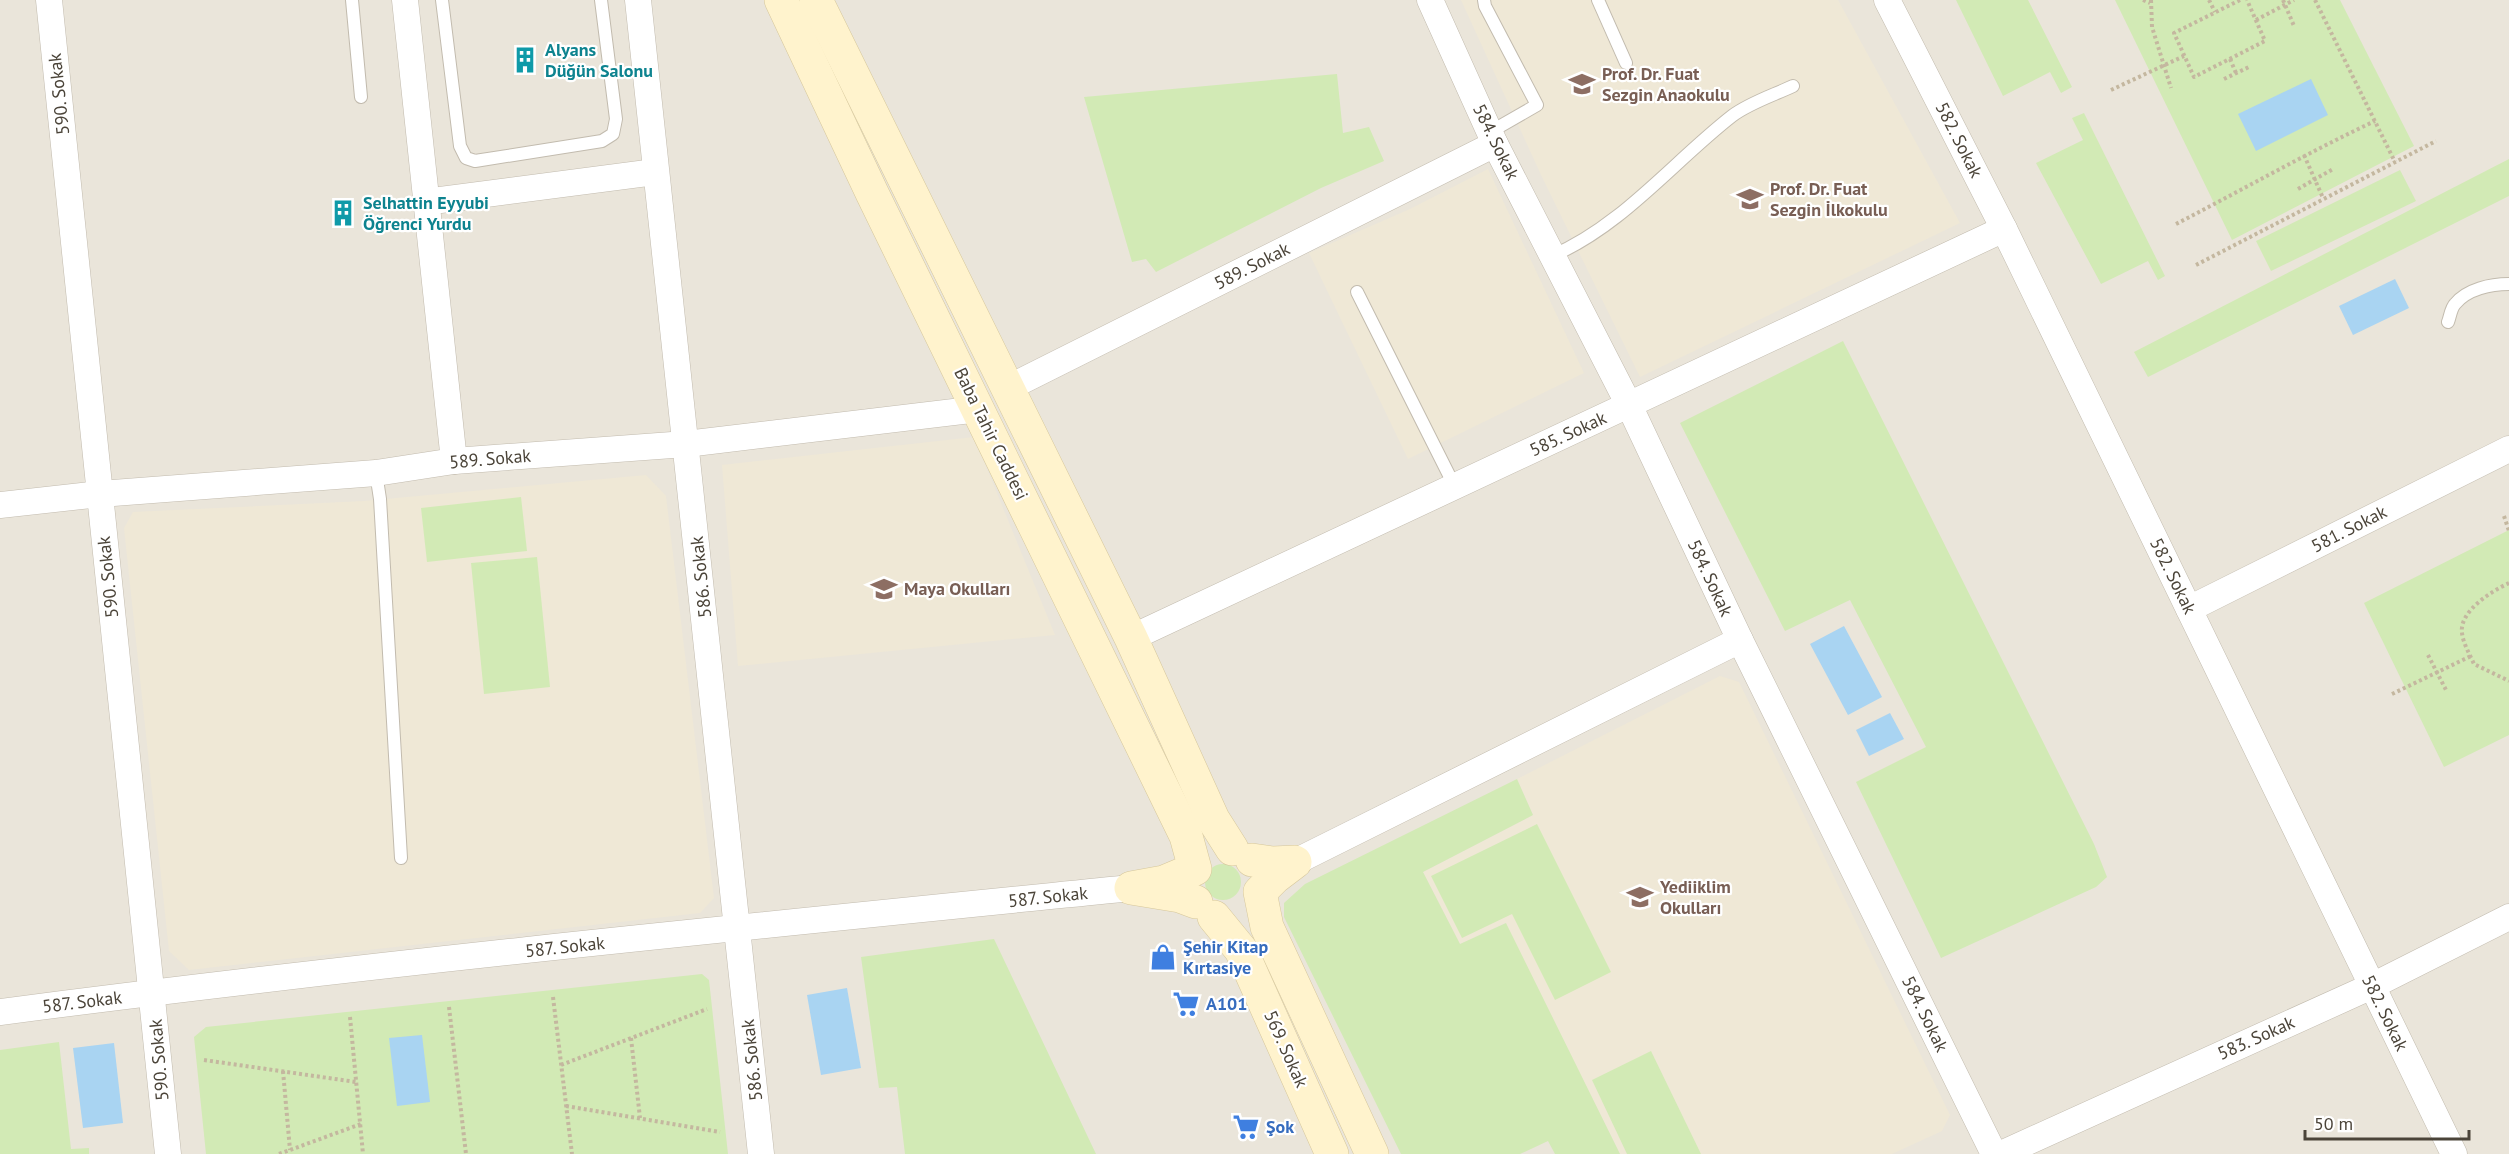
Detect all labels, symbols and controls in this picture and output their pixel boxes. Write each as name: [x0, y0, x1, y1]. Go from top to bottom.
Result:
place label: Alyans Düğün Salonu: [545, 38, 653, 82]
building icon: Alyans Düğün Salonu: [510, 45, 540, 75]
street label: 590. Sokak: [43, 52, 74, 136]
place label: Prof. Dr. Fuat Sezgin Anaokulu: [1602, 62, 1730, 106]
school or university icon: Prof. Dr. Fuat Sezgin Anaokulu: [1567, 69, 1597, 99]
street label: 582. Sokak: [1931, 98, 1988, 182]
street label: 584. Sokak: [1468, 100, 1525, 184]
place label: Prof. Dr. Fuat Sezgin İlkokulu: [1770, 177, 1888, 221]
school or university icon: Prof. Dr. Fuat Sezgin İlkokulu: [1735, 184, 1765, 214]
place label: Selhattin Eyyubi Öğrenci Yurdu: [363, 191, 489, 235]
building icon: Selhattin Eyyubi Öğrenci Yurdu: [328, 198, 358, 228]
street label: 589. Sokak: [1210, 237, 1294, 294]
street label: Baba Tahir Caddesi: [949, 364, 1034, 504]
street label: 585. Sokak: [1526, 406, 1610, 461]
street label: 589. Sokak: [448, 443, 532, 474]
street label: 581. Sokak: [2307, 500, 2391, 557]
street label: 582. Sokak: [2145, 534, 2202, 618]
street label: 590. Sokak: [92, 535, 123, 619]
street label: 586. Sokak: [685, 535, 716, 619]
street label: 584. Sokak: [1683, 536, 1738, 620]
school or university icon: Maya Okulları: [869, 574, 899, 604]
place label: Maya Okulları: [904, 577, 1010, 600]
place label: Yediiklim Okulları: [1659, 875, 1731, 919]
street label: 587. Sokak: [1007, 881, 1089, 912]
school or university icon: Yediiklim Okulları: [1625, 882, 1655, 912]
street label: 587. Sokak: [524, 931, 606, 962]
place label: Şehir Kitap Kırtasiye: [1183, 935, 1268, 979]
shop icon: Şehir Kitap Kırtasiye: [1148, 942, 1178, 972]
street label: 582. Sokak: [2357, 971, 2414, 1055]
street label: 584. Sokak: [1897, 972, 1954, 1056]
street label: 587. Sokak: [41, 985, 123, 1018]
supermarket icon: A101: [1171, 989, 1201, 1019]
place label: A101: [1206, 992, 1248, 1015]
street label: 569. Sokak: [1259, 1007, 1314, 1091]
street label: 583. Sokak: [2214, 1010, 2298, 1065]
street label: 590. Sokak: [143, 1018, 174, 1102]
street label: 586. Sokak: [736, 1018, 767, 1102]
scale bar: [2305, 1103, 2468, 1141]
supermarket icon: Şok: [1231, 1112, 1261, 1142]
text: 50 m: [2314, 1112, 2353, 1135]
place label: Şok: [1266, 1115, 1294, 1138]

